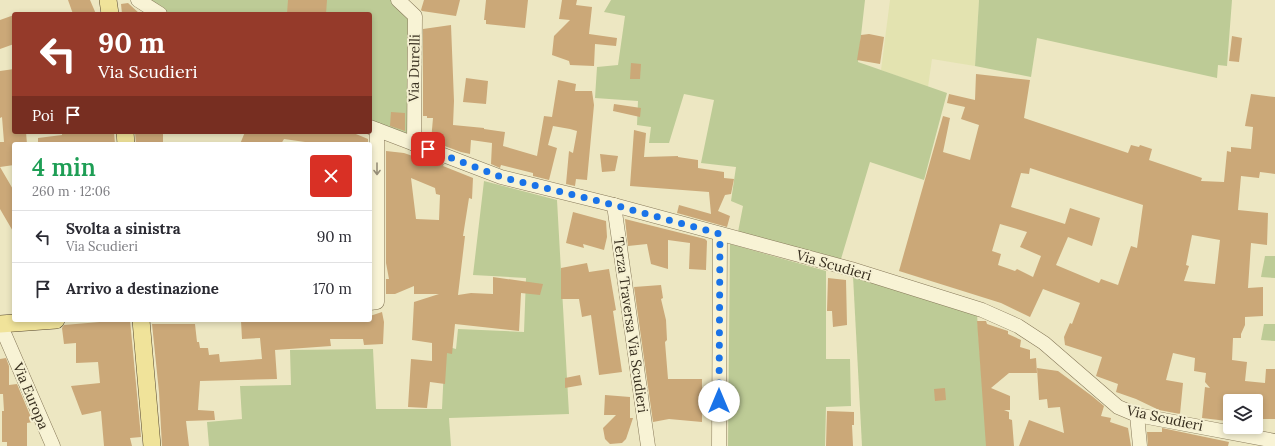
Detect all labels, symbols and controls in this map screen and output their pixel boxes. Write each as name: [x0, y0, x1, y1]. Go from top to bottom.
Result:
text: 90 m: [98, 25, 165, 61]
icon: left: [32, 28, 84, 80]
street label: Via Durelli: [404, 34, 424, 103]
text: Via Scudieri: [98, 60, 198, 83]
icon: arrive: [62, 104, 84, 126]
text: Poi: [32, 106, 54, 125]
pin: [411, 132, 445, 166]
icon: arrive: [417, 138, 439, 160]
text: 4 min: [32, 152, 96, 183]
button: close: [310, 155, 352, 197]
one-way arrow: [373, 162, 381, 175]
text: 260 m · 12:06: [32, 183, 110, 200]
text: Svolta a sinistra: [66, 219, 181, 238]
icon: left: [32, 226, 54, 248]
text: 90 m: [317, 227, 352, 246]
street label: Terza Traversa Via Scudieri: [610, 236, 652, 414]
text: Via Scudieri: [66, 238, 138, 255]
street label: Via Scudieri: [793, 245, 874, 284]
icon: arrive: [32, 278, 54, 300]
text: Arrivo a destinazione: [66, 279, 219, 298]
text: 170 m: [313, 279, 352, 298]
street label: Via Europa: [9, 359, 53, 432]
position arrow: [698, 380, 740, 422]
map controls: [1223, 394, 1263, 434]
button: layers: [1223, 394, 1263, 434]
street label: Via Scudieri: [1124, 401, 1205, 435]

